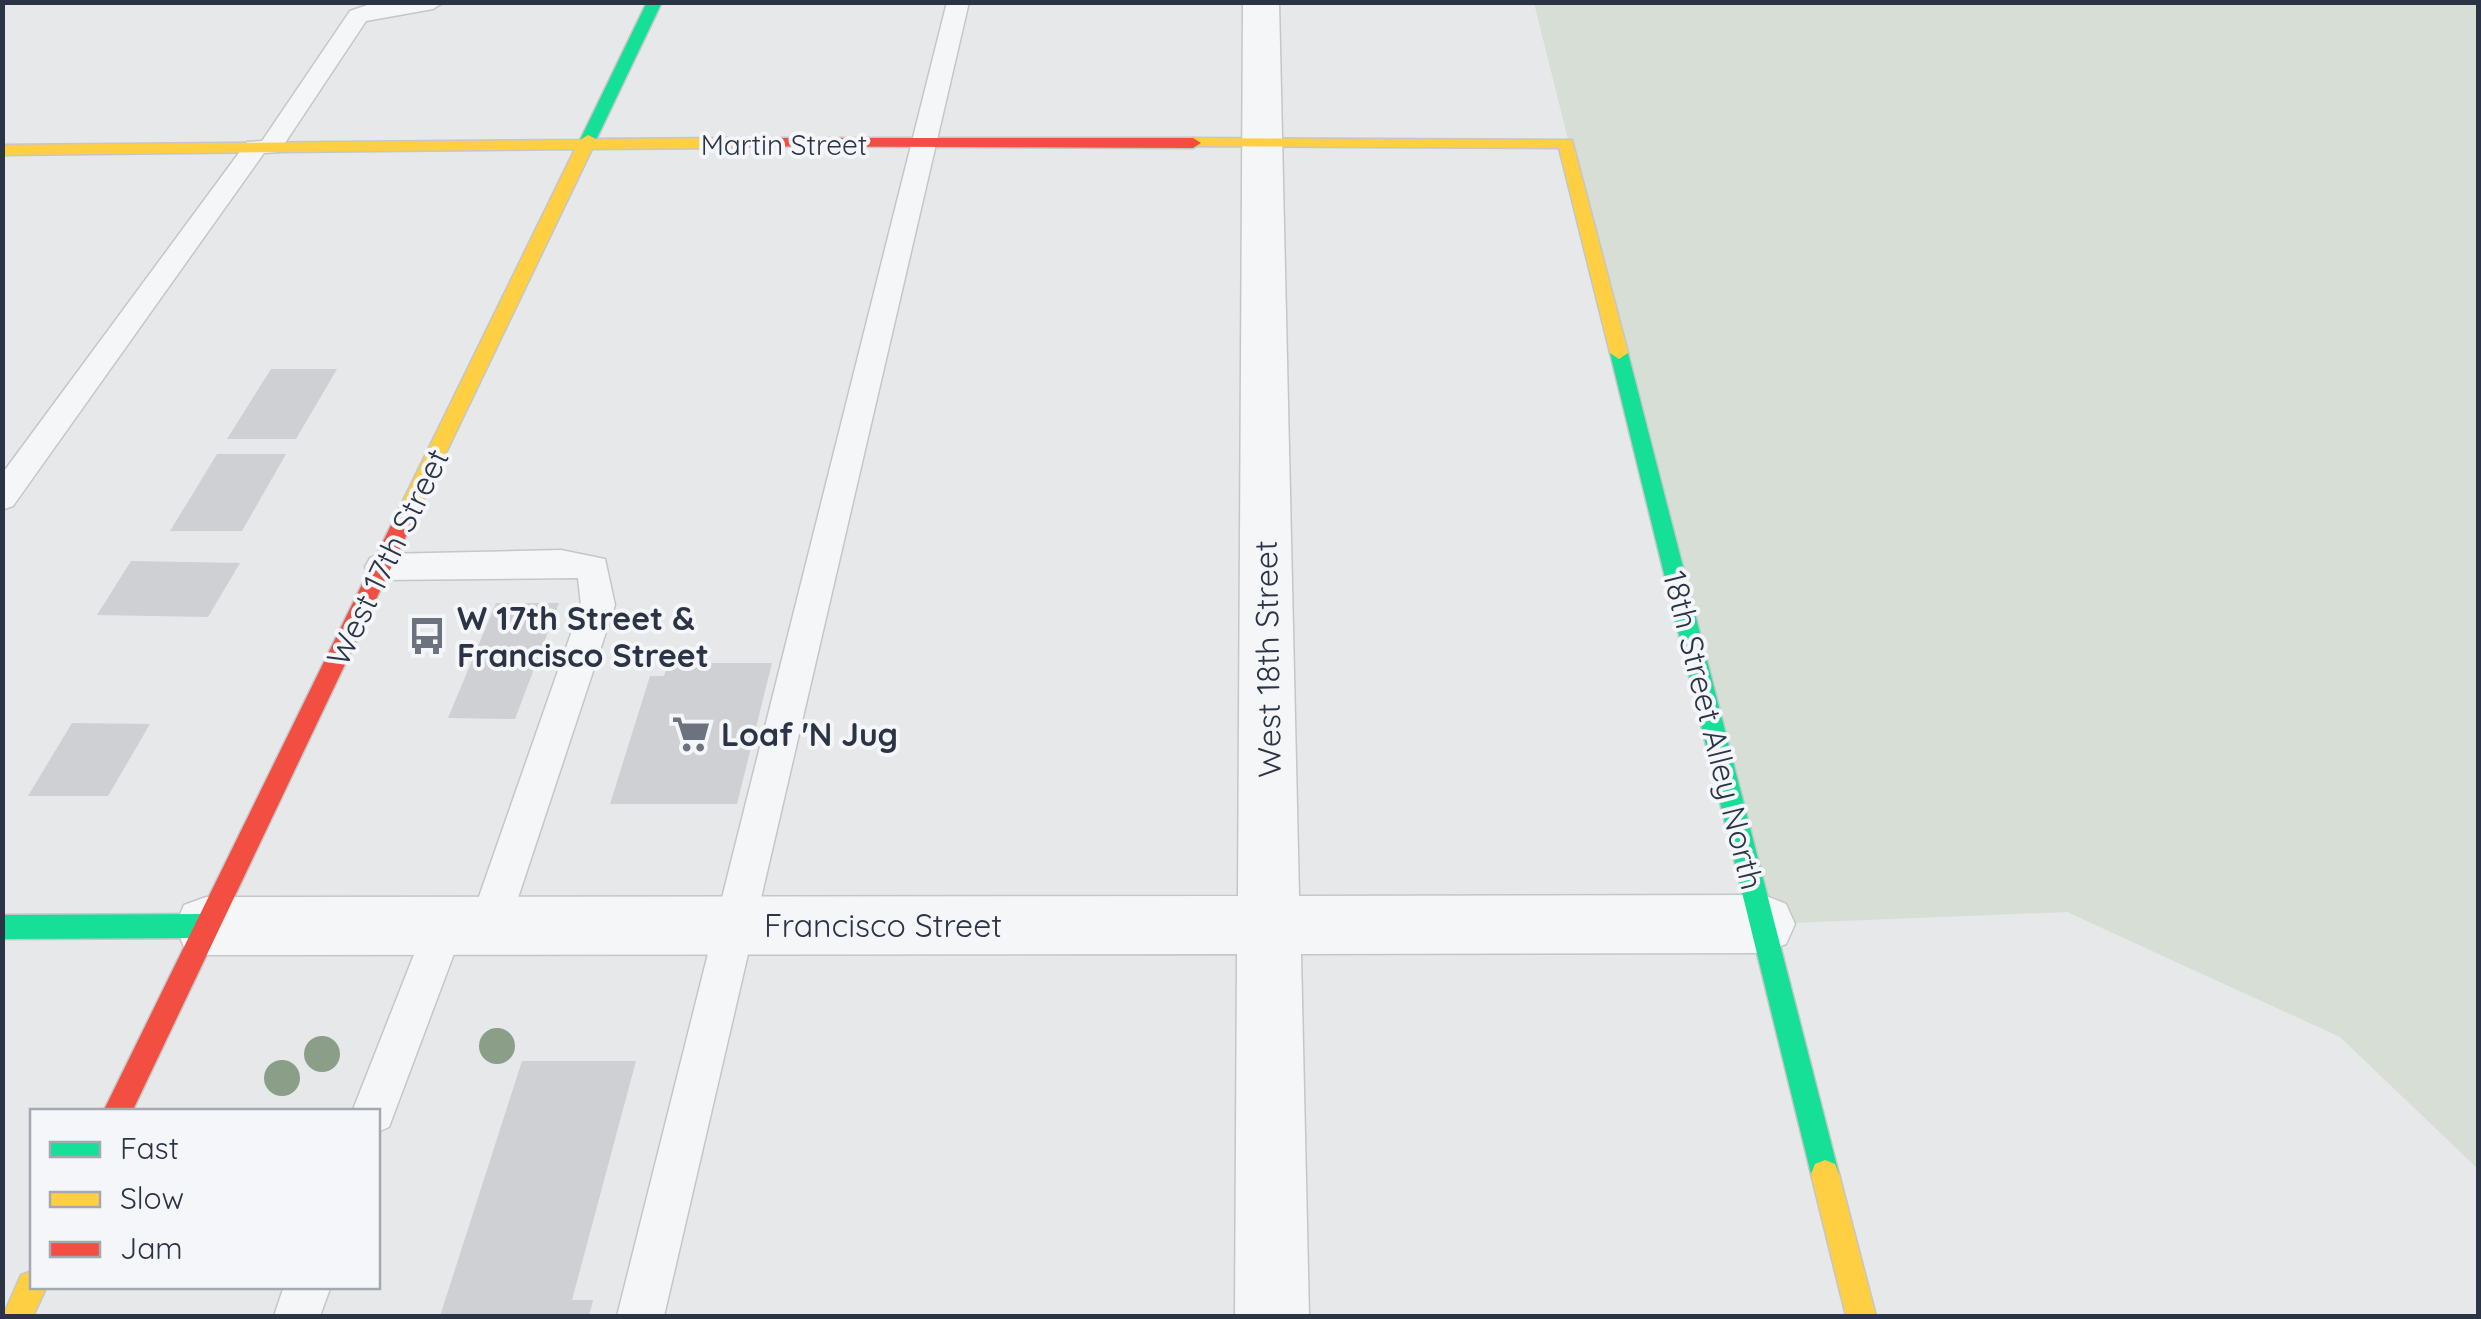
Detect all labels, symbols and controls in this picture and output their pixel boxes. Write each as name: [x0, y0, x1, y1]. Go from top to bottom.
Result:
street label: Martin Street: [701, 127, 867, 162]
street label: West 17th Street: [317, 442, 457, 672]
street label: West 18th Street: [1245, 540, 1289, 778]
street label: 18th Street Alley North: [1655, 567, 1773, 893]
place label: W 17th Street & Francisco Street: [457, 598, 709, 675]
bus stop icon: W 17th Street & Francisco Street: [406, 615, 448, 657]
supermarket icon: Loaf 'N Jug: [670, 713, 712, 755]
place label: Loaf 'N Jug: [721, 714, 898, 754]
street label: Francisco Street: [764, 905, 1002, 945]
legend: [30, 1109, 380, 1289]
text: Fast: [120, 1129, 179, 1167]
text: Slow: [120, 1179, 184, 1217]
text: Jam: [120, 1229, 183, 1267]

